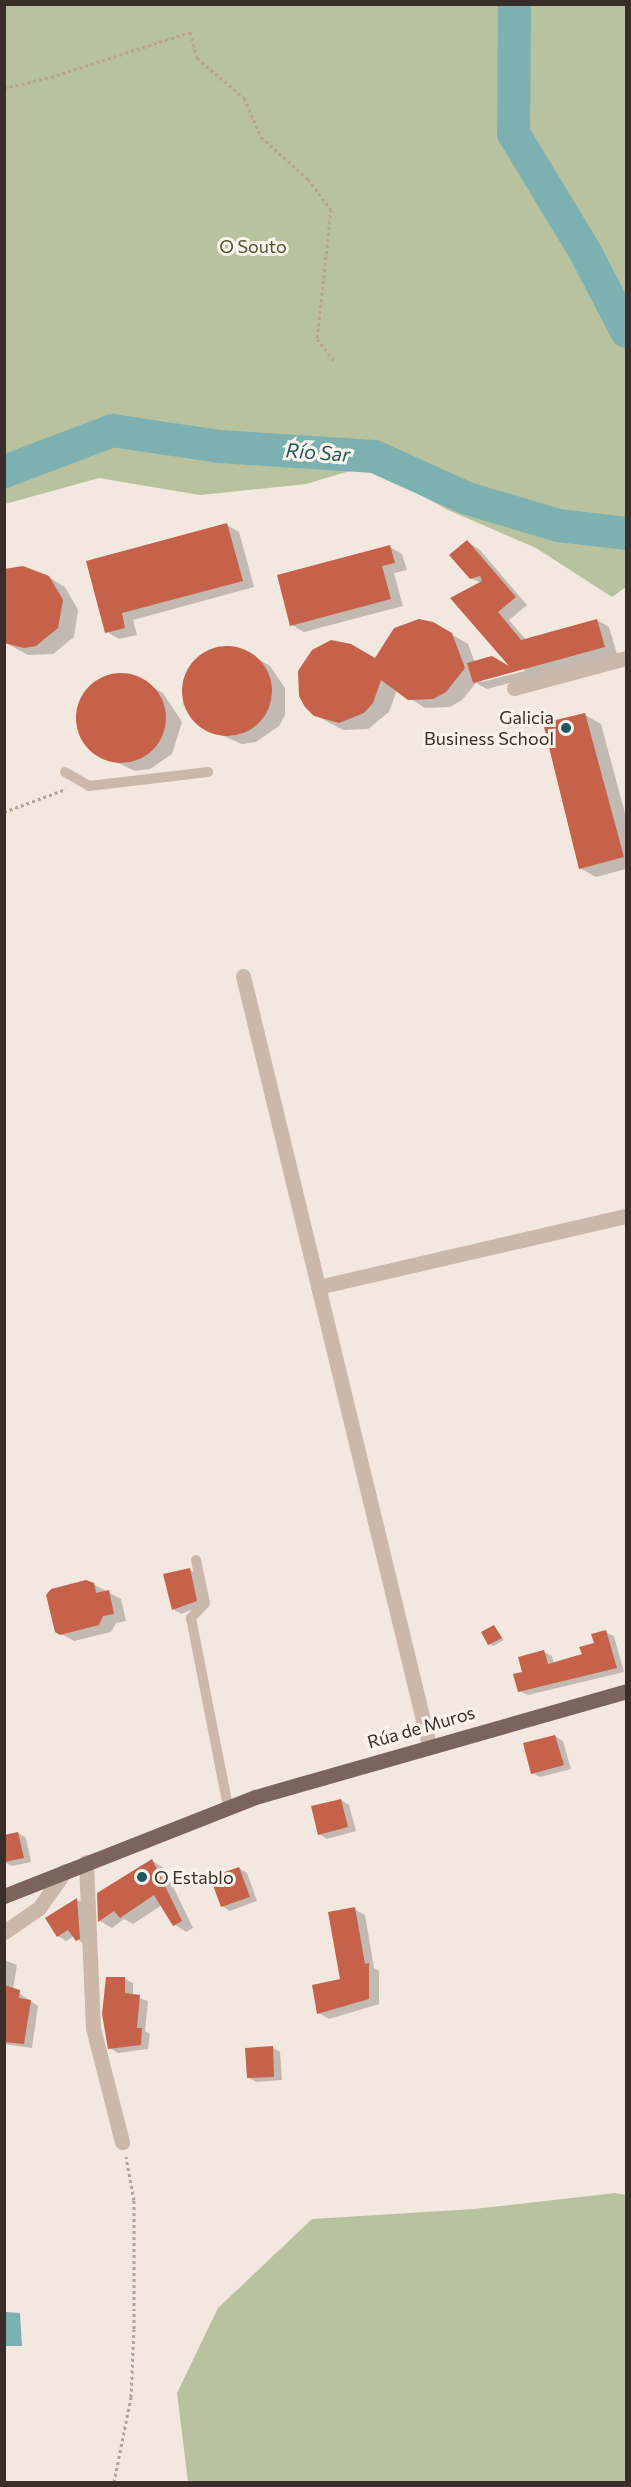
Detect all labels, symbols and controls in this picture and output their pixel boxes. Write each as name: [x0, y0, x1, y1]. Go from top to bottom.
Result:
park label: O Souto: [219, 235, 287, 257]
water label: Río Sar: [285, 438, 351, 466]
place label: Galicia Business School: [424, 707, 554, 750]
marker: Galicia Business School: [559, 721, 573, 735]
street label: Rúa de Muros: [365, 1701, 477, 1753]
place label: O Establo: [154, 1866, 234, 1888]
marker: O Establo: [135, 1870, 149, 1884]

